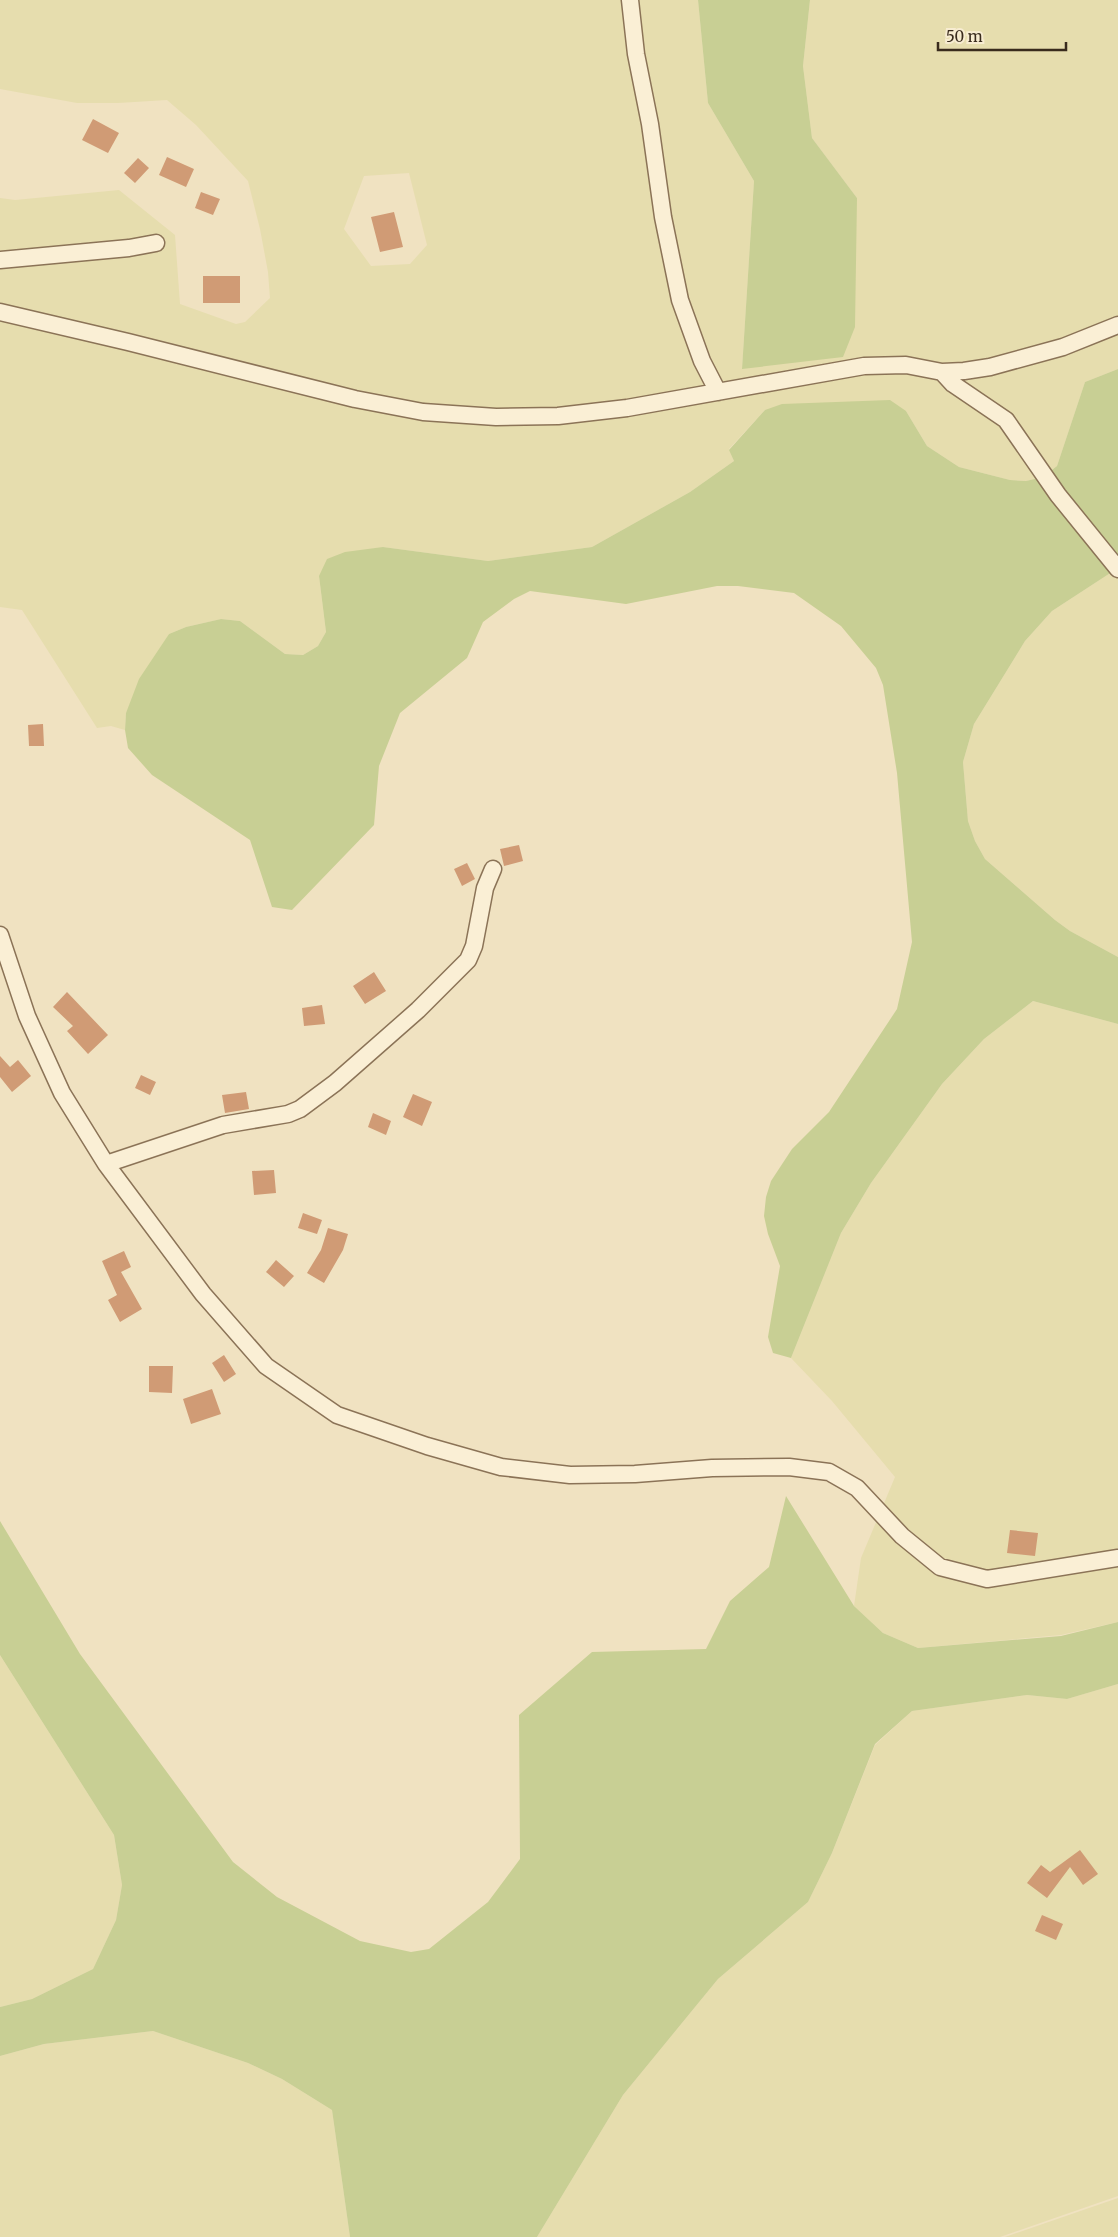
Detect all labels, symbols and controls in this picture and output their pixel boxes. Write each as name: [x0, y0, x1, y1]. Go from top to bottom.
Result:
scale bar: [938, 20, 1066, 52]
text: 50 m: [946, 27, 983, 46]

